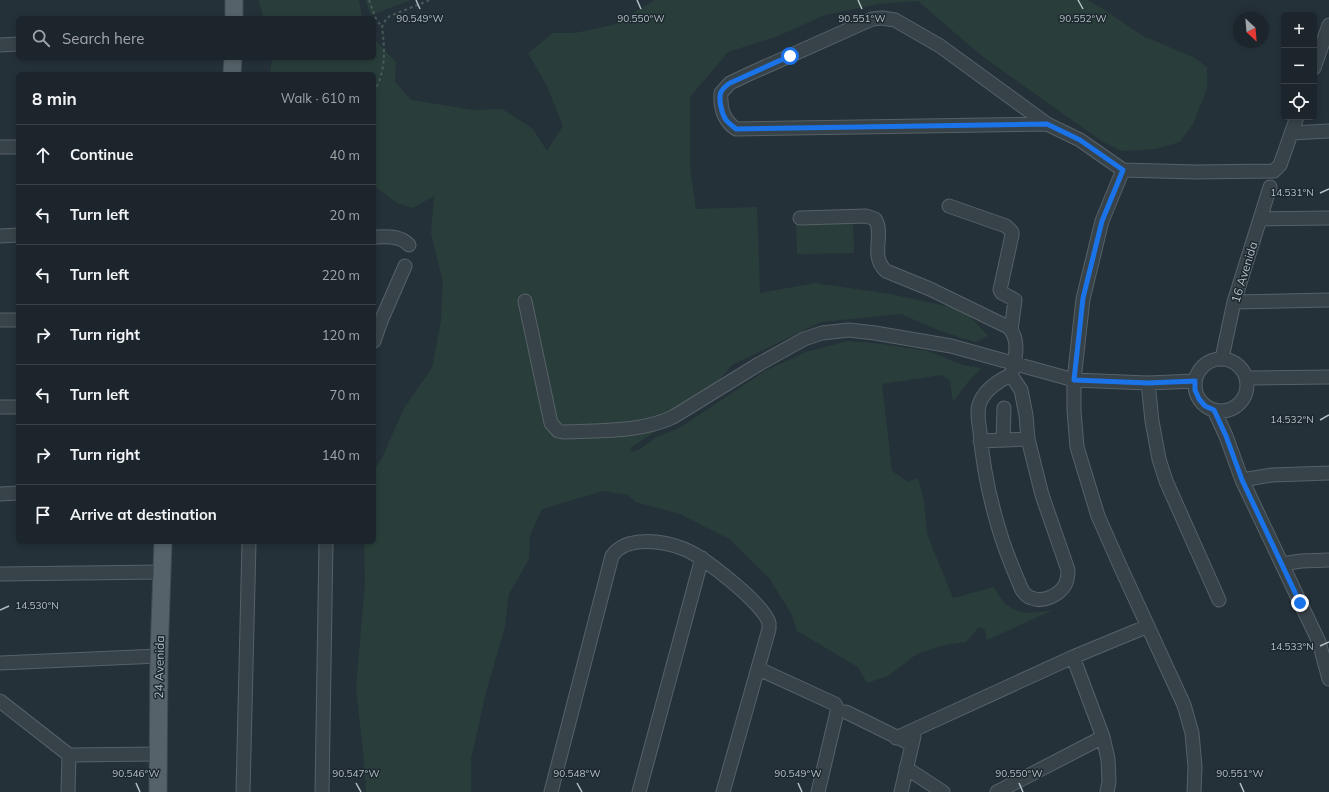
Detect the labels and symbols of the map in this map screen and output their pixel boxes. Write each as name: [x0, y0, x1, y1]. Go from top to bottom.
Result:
text: 90.549°W: [396, 12, 444, 25]
text: 90.550°W: [617, 12, 665, 25]
text: 90.551°W: [838, 12, 886, 25]
text: 90.552°W: [1059, 12, 1107, 25]
north arrow: [1233, 12, 1269, 48]
route start: [781, 47, 799, 65]
text: 14.531°N: [1270, 186, 1314, 199]
street label: 16 Avenida: [1228, 240, 1260, 304]
text: 14.532°N: [1270, 413, 1314, 426]
route end: [1291, 594, 1309, 612]
text: 14.530°N: [15, 599, 59, 612]
street label: 24 Avenida: [151, 635, 167, 699]
text: 14.533°N: [1270, 640, 1314, 653]
text: 90.546°W: [112, 767, 160, 780]
text: 90.547°W: [332, 767, 380, 780]
text: 90.548°W: [553, 767, 601, 780]
text: 90.549°W: [774, 767, 822, 780]
text: 90.550°W: [995, 767, 1043, 780]
text: 90.551°W: [1216, 767, 1264, 780]

